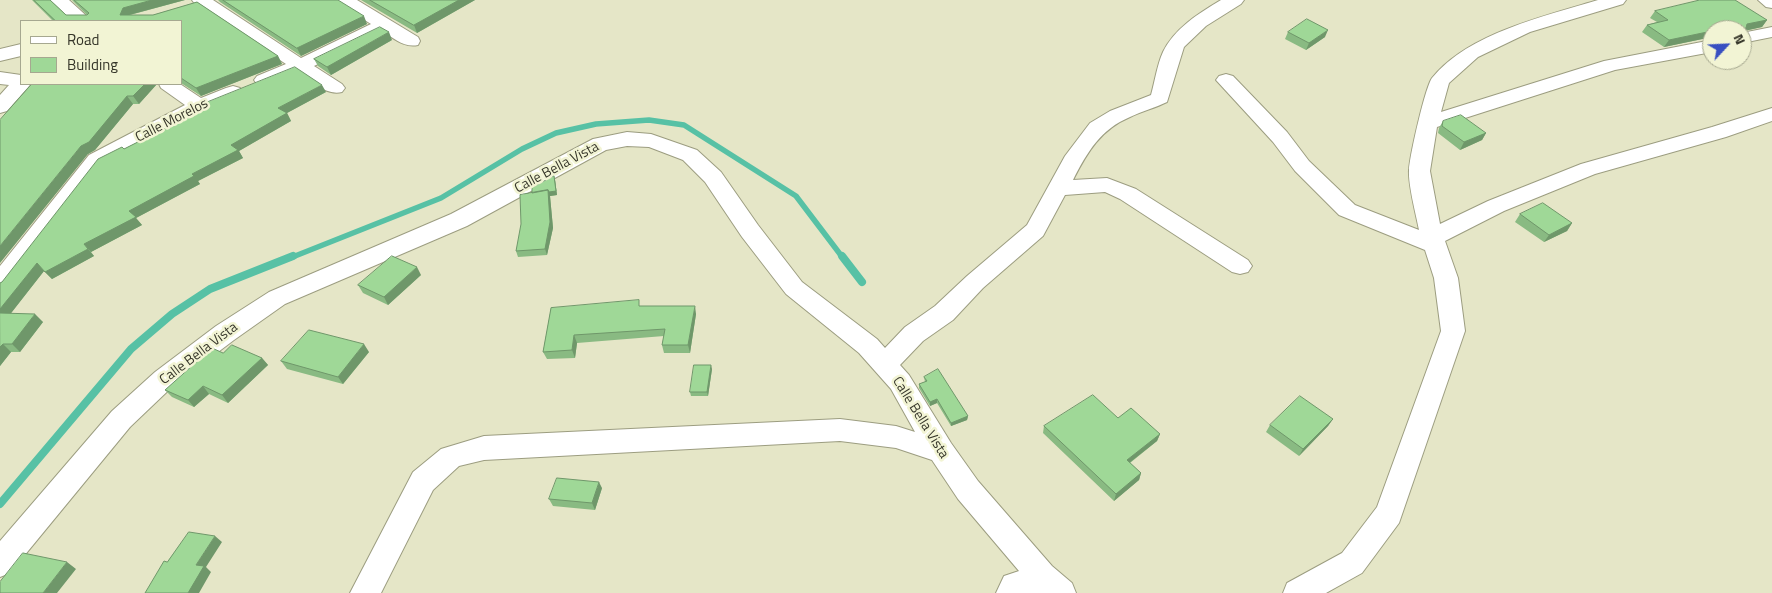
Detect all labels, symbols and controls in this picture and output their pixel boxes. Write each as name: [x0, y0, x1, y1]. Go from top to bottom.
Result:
legend: [20, 20, 182, 85]
north arrow: [1702, 20, 1752, 70]
text: Road: [67, 28, 99, 51]
text: N: [1729, 30, 1752, 48]
text: Building: [67, 53, 118, 76]
street label: Calle Morelos: [133, 96, 211, 146]
street label: Calle Bella Vista: [512, 139, 602, 197]
street label: Calle Bella Vista: [157, 319, 241, 389]
street label: Calle Bella Vista: [888, 374, 952, 462]

